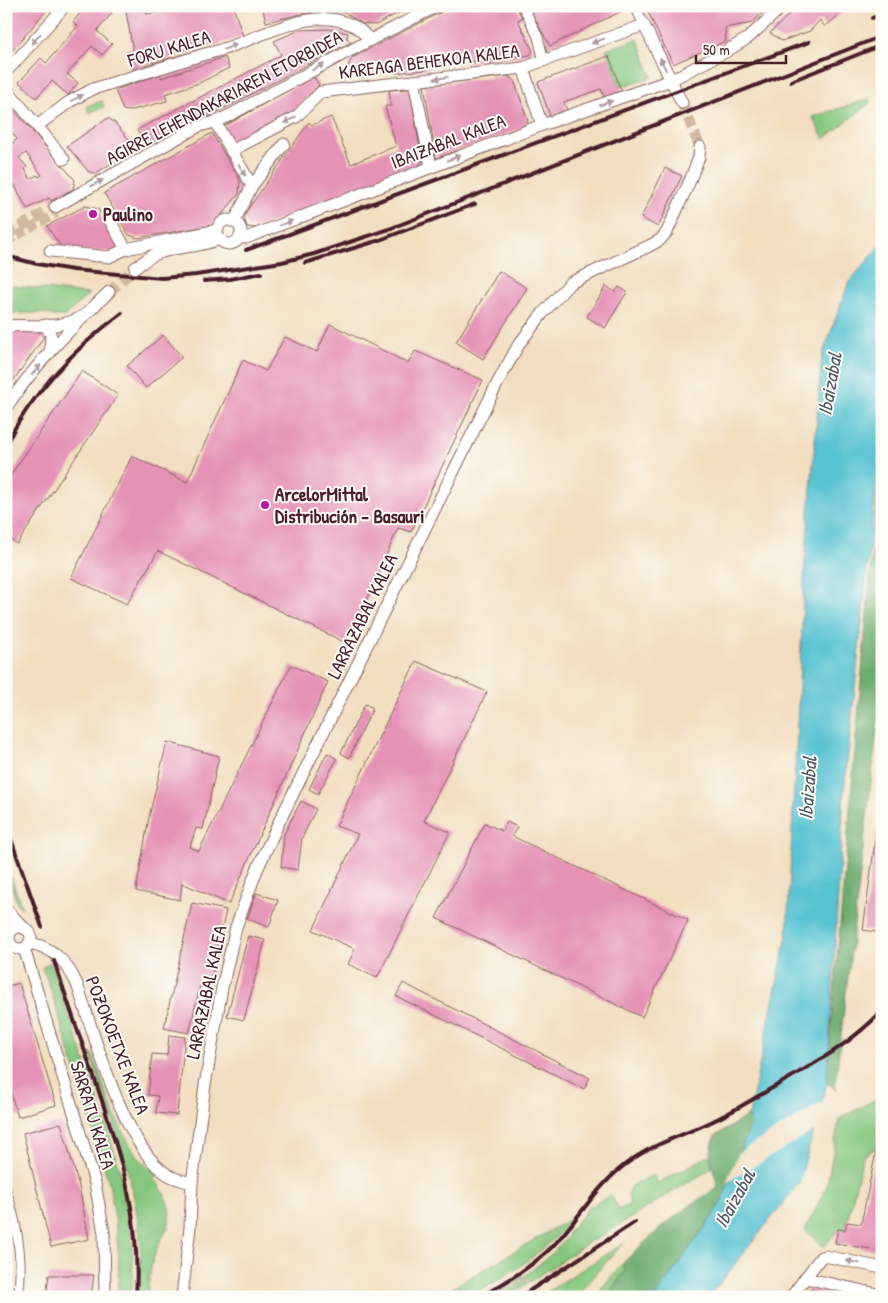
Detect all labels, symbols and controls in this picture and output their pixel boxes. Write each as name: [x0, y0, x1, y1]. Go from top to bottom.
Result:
street label: AGIRRE LEHENDAKARIAREN ETORBIDEA: [101, 23, 347, 171]
street label: FORU KALEA: [124, 23, 213, 73]
scale bar: [696, 32, 786, 64]
one-way arrow: [30, 33, 41, 46]
street label: KAREAGA BEHEKOA KALEA: [337, 37, 521, 85]
one-way arrow: [590, 37, 605, 45]
text: 50 m: [703, 39, 730, 60]
one-way arrow: [223, 42, 237, 50]
one-way arrow: [659, 57, 667, 71]
one-way arrow: [311, 63, 325, 71]
one-way arrow: [432, 74, 448, 82]
one-way arrow: [69, 94, 84, 102]
one-way arrow: [599, 98, 614, 106]
street label: IBAIZABAL KALEA: [387, 107, 509, 175]
one-way arrow: [282, 116, 297, 124]
one-way arrow: [446, 154, 461, 161]
one-way arrow: [237, 163, 246, 176]
one-way arrow: [91, 179, 104, 188]
place label: Paulino: [103, 201, 153, 227]
marker: Paulino: [87, 208, 99, 220]
one-way arrow: [279, 219, 294, 227]
water label: Ibaizabal: [810, 349, 848, 417]
one-way arrow: [30, 363, 41, 376]
place label: ArcelorMittal Distribución - Basauri: [275, 481, 424, 529]
marker: ArcelorMittal Distribución - Basauri: [259, 499, 271, 511]
street label: LARRAZABAL KALEA: [320, 549, 404, 683]
water label: Ibaizabal: [791, 754, 823, 820]
street label: LARRAZABAL KALEA: [179, 923, 233, 1061]
street label: POZOKOETXE KALEA: [80, 972, 156, 1118]
street label: SARRATU KALEA: [64, 1058, 122, 1172]
water label: Ibaizabal: [707, 1162, 762, 1232]
one-way arrow: [846, 1258, 861, 1266]

